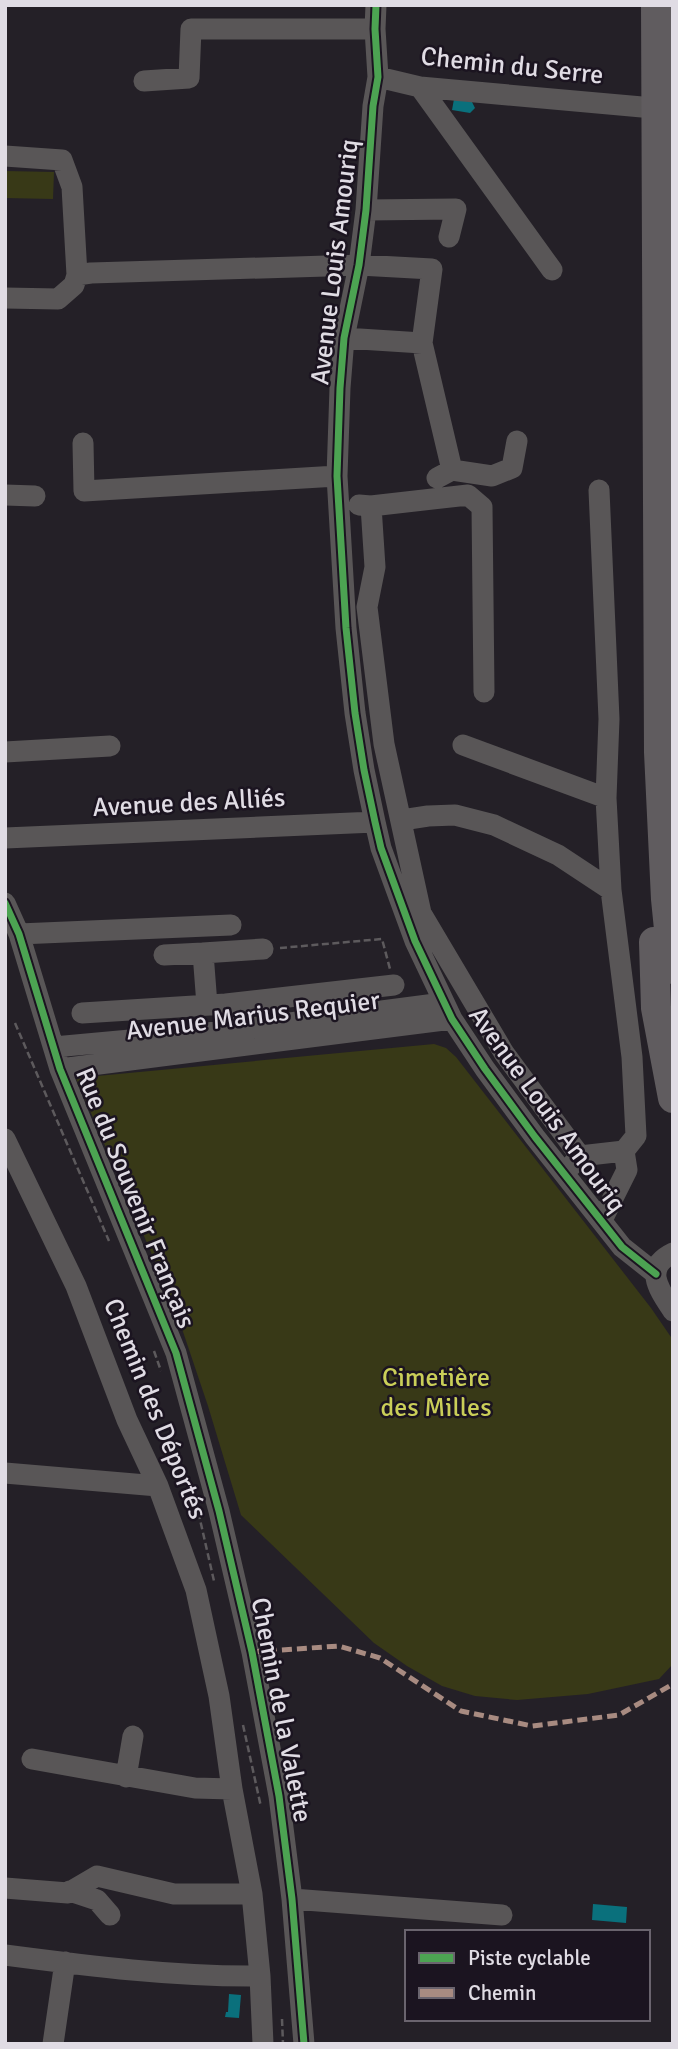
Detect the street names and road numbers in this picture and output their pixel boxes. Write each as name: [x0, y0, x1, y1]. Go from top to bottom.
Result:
street label: Chemin du Serre: [419, 41, 605, 91]
street label: Avenue Louis Amouriq: [304, 138, 366, 386]
street label: Avenue des Alliés: [92, 782, 286, 824]
street label: Avenue Marius Requier: [124, 985, 382, 1047]
street label: Avenue Louis Amouriq: [461, 1001, 633, 1219]
street label: Rue du Souvenir Français: [68, 1063, 202, 1333]
street label: Chemin des Déportés: [96, 1294, 214, 1524]
street label: Chemin de la Valette: [244, 1595, 318, 1825]

